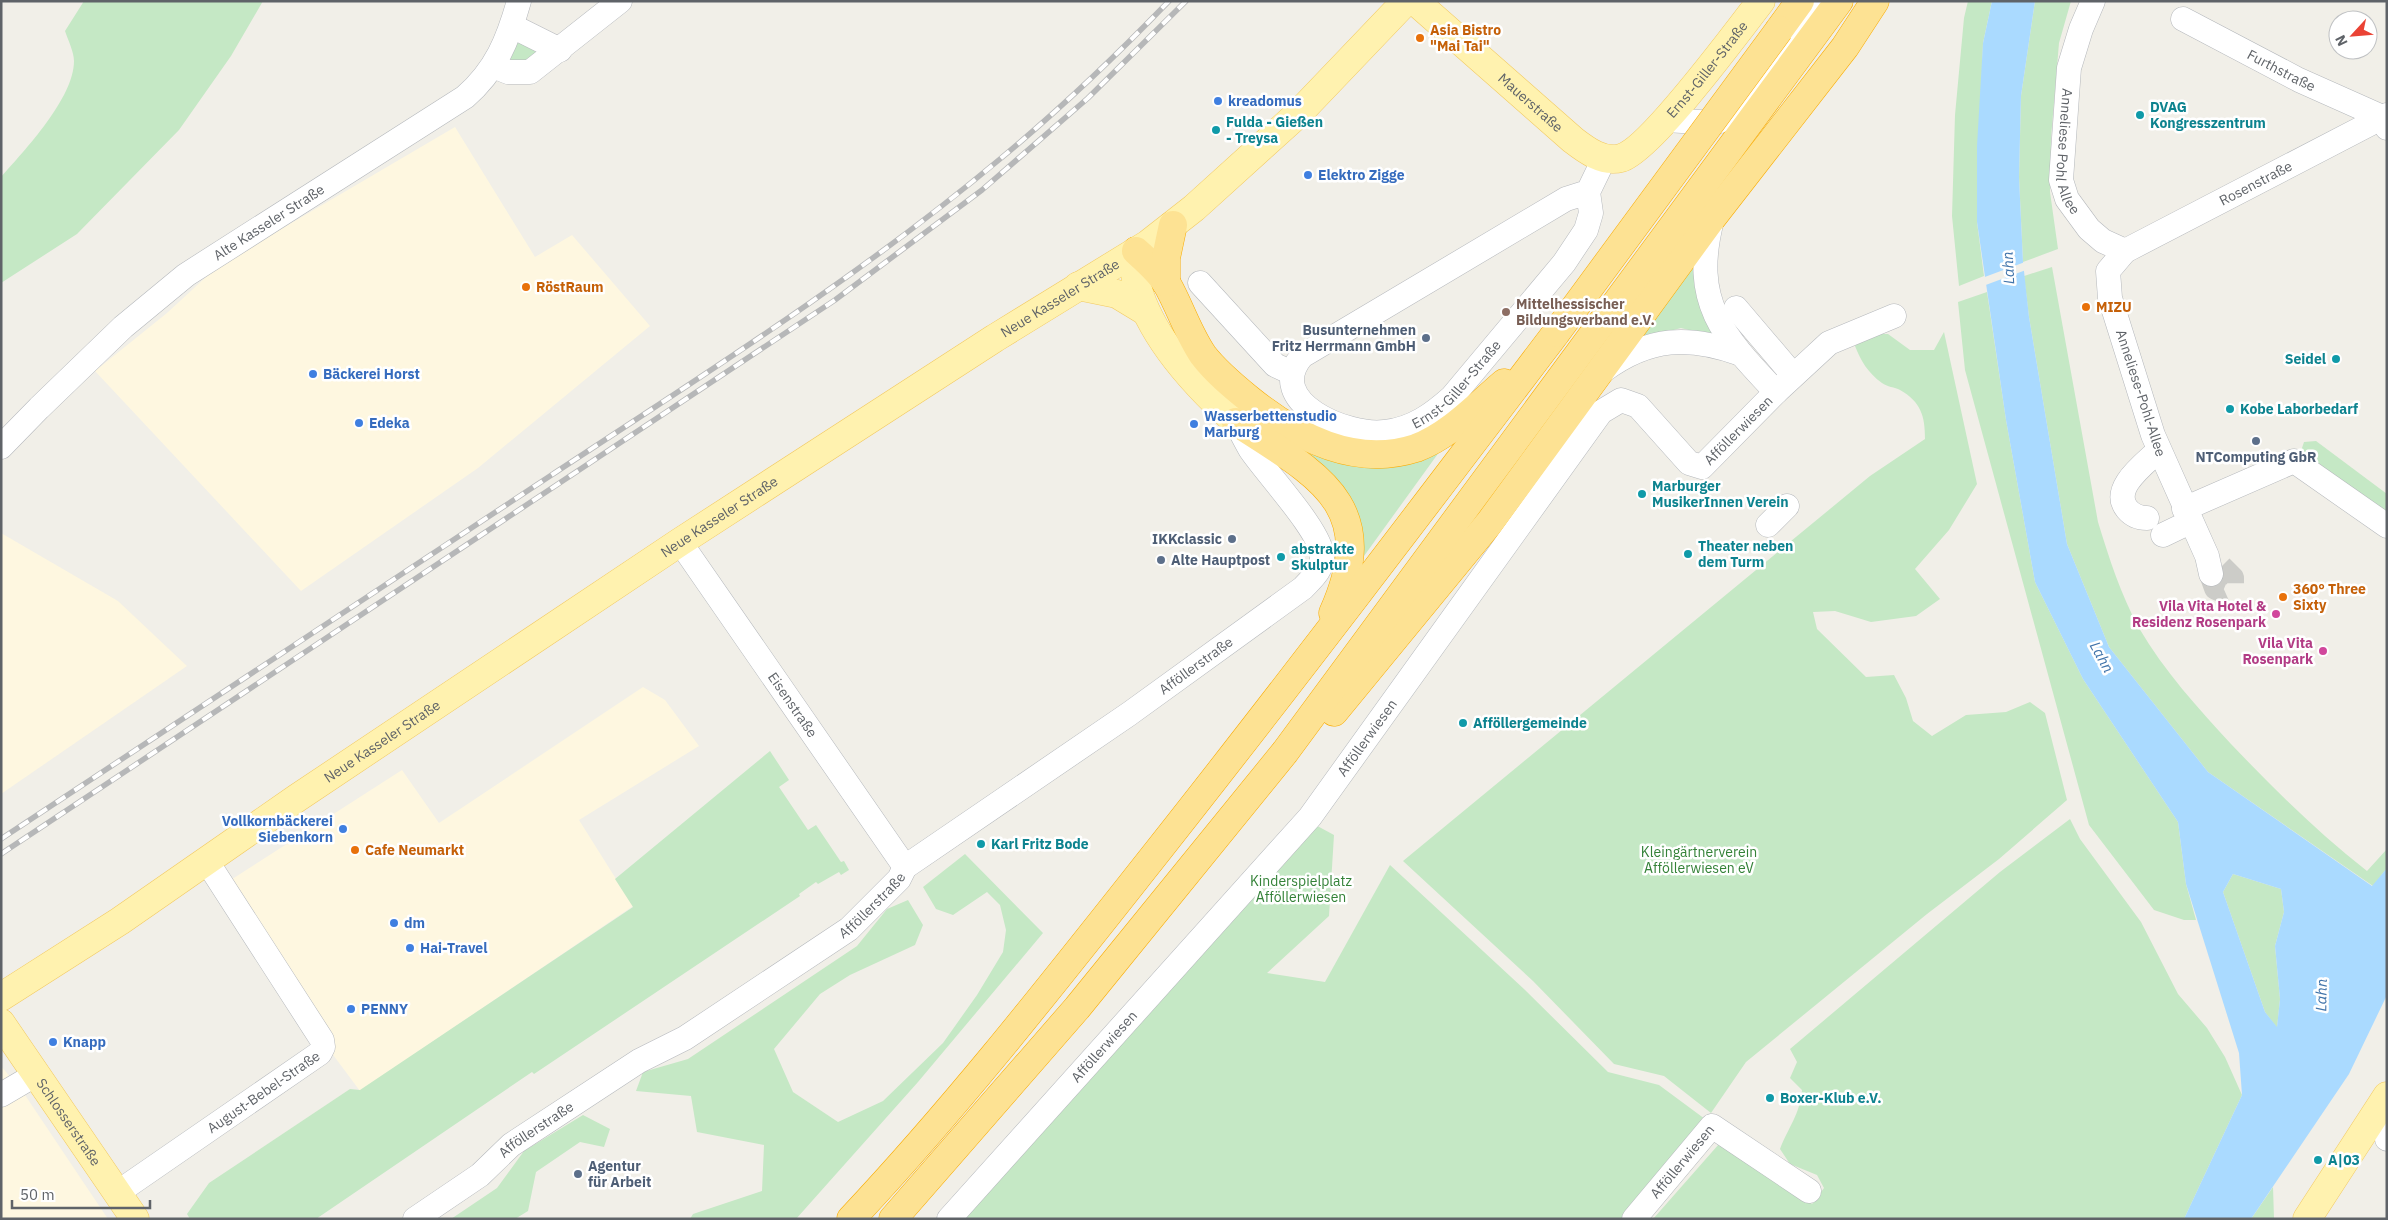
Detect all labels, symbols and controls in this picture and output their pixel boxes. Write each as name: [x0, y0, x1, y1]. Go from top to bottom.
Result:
north arrow: [2328, 10, 2378, 60]
street label: Ernst-Giller-Straße: [1663, 17, 1752, 122]
place label: Asia Bistro "Mai Tai": [1430, 21, 1501, 55]
marker: Asia Bistro "Mai Tai": [1414, 32, 1426, 44]
text: N: [2331, 32, 2352, 49]
street label: Furthstraße: [2244, 45, 2319, 95]
street label: Mauerstraße: [1494, 69, 1567, 136]
street label: Anneliese Pohl Allee: [2052, 88, 2084, 218]
place label: kreadomus: [1228, 92, 1302, 110]
marker: kreadomus: [1212, 95, 1224, 107]
place label: DVAG Kongresszentrum: [2150, 98, 2266, 132]
marker: DVAG Kongresszentrum: [2134, 109, 2146, 121]
place label: Fulda - Gießen - Treysa: [1226, 113, 1323, 147]
marker: Fulda - Gießen - Treysa: [1210, 124, 1222, 136]
street label: Rosenstraße: [2216, 157, 2296, 210]
place label: Elektro Zigge: [1318, 166, 1405, 184]
marker: Elektro Zigge: [1302, 169, 1314, 181]
street label: Alte Kasseler Straße: [210, 180, 328, 264]
water label: Lahn: [1998, 251, 2018, 285]
street label: Neue Kasseler Straße: [997, 255, 1123, 341]
place label: RöstRaum: [536, 278, 604, 296]
marker: RöstRaum: [520, 281, 532, 293]
place label: Mittelhessischer Bildungsverband e.V.: [1516, 295, 1655, 329]
place label: MIZU: [2096, 298, 2132, 316]
marker: MIZU: [2080, 301, 2092, 313]
marker: Mittelhessischer Bildungsverband e.V.: [1500, 306, 1512, 318]
place label: Busunternehmen Fritz Herrmann GmbH: [1272, 321, 1416, 355]
street label: Anneliese-Pohl-Allee: [2112, 327, 2170, 459]
marker: Busunternehmen Fritz Herrmann GmbH: [1420, 332, 1432, 344]
street label: Ernst-Giller-Straße: [1409, 336, 1505, 433]
place label: Seidel: [2285, 350, 2326, 368]
marker: Seidel: [2330, 353, 2342, 365]
place label: Bäckerei Horst: [323, 365, 420, 383]
marker: Bäckerei Horst: [307, 368, 319, 380]
street label: Afföllerwiesen: [1700, 392, 1776, 469]
place label: Kobe Laborbedarf: [2240, 400, 2358, 418]
marker: Kobe Laborbedarf: [2224, 403, 2236, 415]
place label: Wasserbettenstudio Marburg: [1204, 407, 1337, 441]
place label: Edeka: [369, 414, 410, 432]
marker: Edeka: [353, 417, 365, 429]
marker: Wasserbettenstudio Marburg: [1188, 418, 1200, 430]
marker: NTComputing GbR: [2250, 435, 2262, 447]
place label: NTComputing GbR: [2195, 448, 2317, 466]
street label: Neue Kasseler Straße: [657, 472, 781, 561]
place label: Marburger MusikerInnen Verein: [1652, 477, 1789, 511]
marker: Marburger MusikerInnen Verein: [1636, 488, 1648, 500]
place label: IKKclassic: [1152, 530, 1222, 548]
marker: IKKclassic: [1226, 533, 1238, 545]
place label: Theater neben dem Turm: [1698, 537, 1793, 571]
place label: abstrakte Skulptur: [1291, 540, 1354, 574]
marker: Theater neben dem Turm: [1682, 548, 1694, 560]
place label: Alte Hauptpost: [1171, 551, 1270, 569]
marker: abstrakte Skulptur: [1275, 551, 1287, 563]
marker: Alte Hauptpost: [1155, 554, 1167, 566]
place label: 360° Three Sixty: [2293, 580, 2366, 614]
marker: 360° Three Sixty: [2277, 591, 2289, 603]
place label: Vila Vita Hotel & Residenz Rosenpark: [2132, 597, 2267, 631]
marker: Vila Vita Hotel & Residenz Rosenpark: [2270, 608, 2282, 620]
street label: Afföllerstraße: [1155, 633, 1237, 698]
place label: Vila Vita Rosenpark: [2242, 634, 2314, 668]
water label: Lahn: [2086, 638, 2118, 676]
marker: Vila Vita Rosenpark: [2317, 645, 2329, 657]
street label: Eisenstraße: [764, 669, 822, 741]
street label: Neue Kasseler Straße: [320, 696, 444, 787]
street label: Afföllerwiesen: [1333, 696, 1401, 780]
place label: Afföllergemeinde: [1473, 714, 1587, 732]
marker: Afföllergemeinde: [1457, 717, 1469, 729]
place label: Vollkornbäckerei Siebenkorn: [222, 812, 333, 846]
marker: Vollkornbäckerei Siebenkorn: [337, 823, 349, 835]
place label: Karl Fritz Bode: [991, 835, 1089, 853]
marker: Karl Fritz Bode: [975, 838, 987, 850]
place label: Cafe Neumarkt: [365, 841, 464, 859]
park label: Kleingärtnerverein Afföllerwiesen eV: [1641, 843, 1757, 877]
marker: Cafe Neumarkt: [349, 844, 361, 856]
street label: Afföllerstraße: [835, 870, 910, 942]
park label: Kinderspielplatz Afföllerwiesen: [1250, 872, 1353, 906]
place label: dm: [404, 914, 425, 932]
marker: dm: [388, 917, 400, 929]
place label: Hai-Travel: [420, 939, 487, 957]
marker: Hai-Travel: [404, 942, 416, 954]
water label: Lahn: [2311, 978, 2331, 1012]
place label: PENNY: [361, 1000, 408, 1018]
marker: PENNY: [345, 1003, 357, 1015]
street label: Afföllerwiesen: [1067, 1007, 1141, 1086]
place label: Knapp: [63, 1033, 106, 1051]
marker: Knapp: [47, 1036, 59, 1048]
street label: August-Bebel-Straße: [204, 1047, 324, 1137]
street label: Schlosserstraße: [32, 1075, 105, 1170]
place label: Boxer-Klub e.V.: [1780, 1089, 1882, 1107]
marker: Boxer-Klub e.V.: [1764, 1092, 1776, 1104]
street label: Afföllerstraße: [495, 1097, 577, 1161]
street label: Afföllerwiesen: [1646, 1121, 1718, 1202]
place label: A|03: [2328, 1151, 2360, 1169]
marker: A|03: [2312, 1154, 2324, 1166]
place label: Agentur für Arbeit: [588, 1157, 651, 1191]
marker: Agentur für Arbeit: [572, 1168, 584, 1180]
scale bar: [12, 1178, 150, 1210]
text: 50 m: [20, 1185, 55, 1204]

